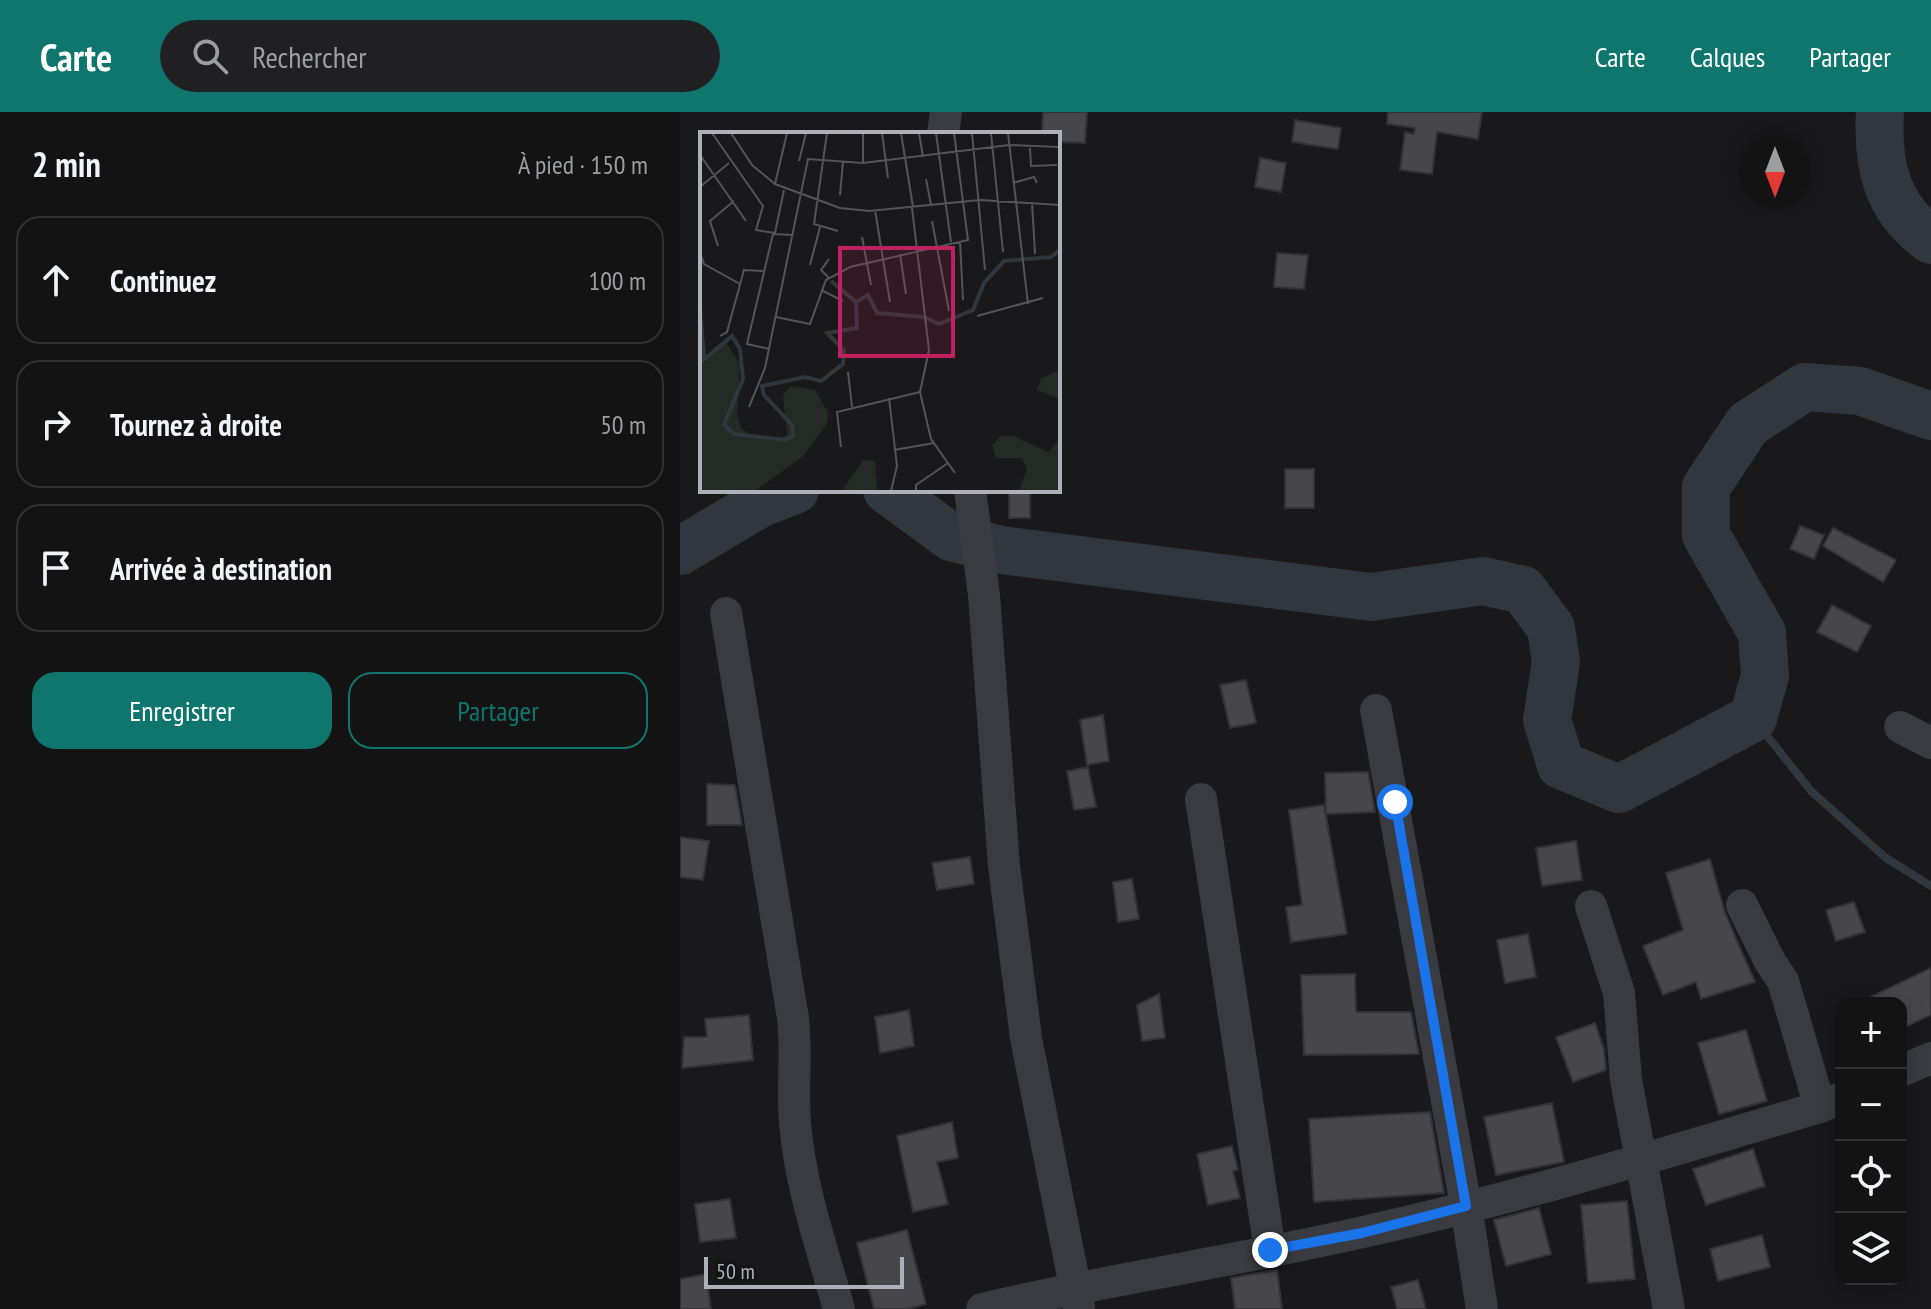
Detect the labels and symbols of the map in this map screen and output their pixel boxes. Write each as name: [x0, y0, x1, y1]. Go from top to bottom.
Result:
inset map: [700, 132, 1060, 492]
north arrow: [1739, 136, 1811, 208]
route start: [1377, 784, 1413, 820]
route end: [1252, 1232, 1288, 1268]
scale bar: [704, 1253, 904, 1289]

